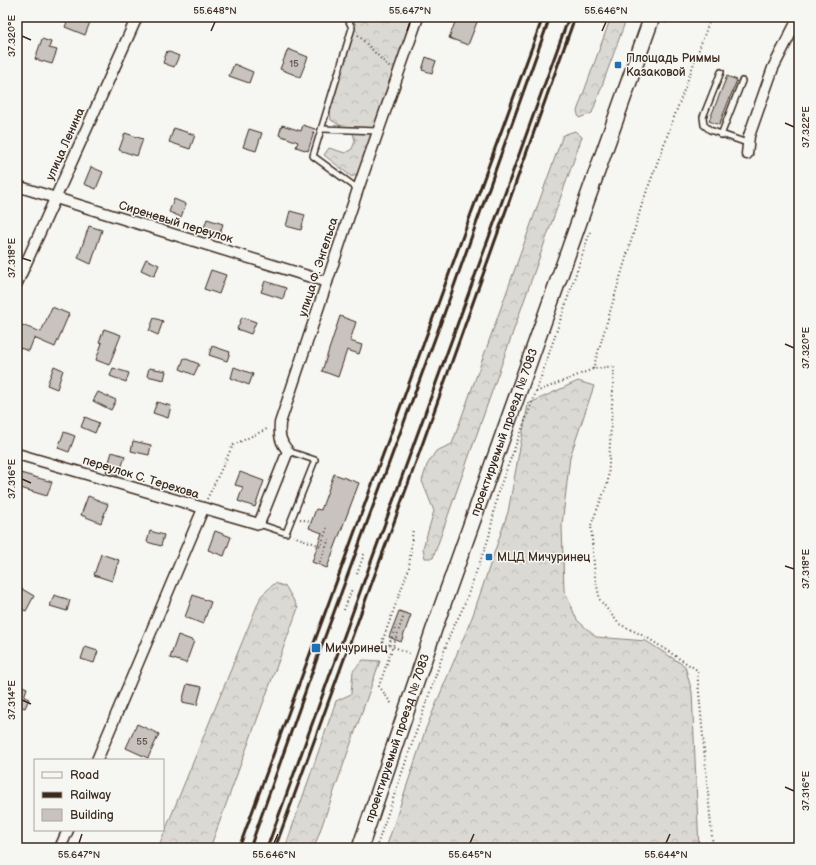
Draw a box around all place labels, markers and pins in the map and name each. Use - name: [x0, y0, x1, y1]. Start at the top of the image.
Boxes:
- place label: Площадь Риммы Казаковой: [626, 51, 720, 80]
- marker: Площадь Риммы Казаковой: [613, 60, 623, 70]
- place label: МЦД Мичуринец: [497, 550, 590, 565]
- marker: МЦД Мичуринец: [484, 552, 494, 562]
- place label: Мичуринец: [325, 641, 387, 656]
- marker: Мичуринец: [310, 642, 322, 654]

